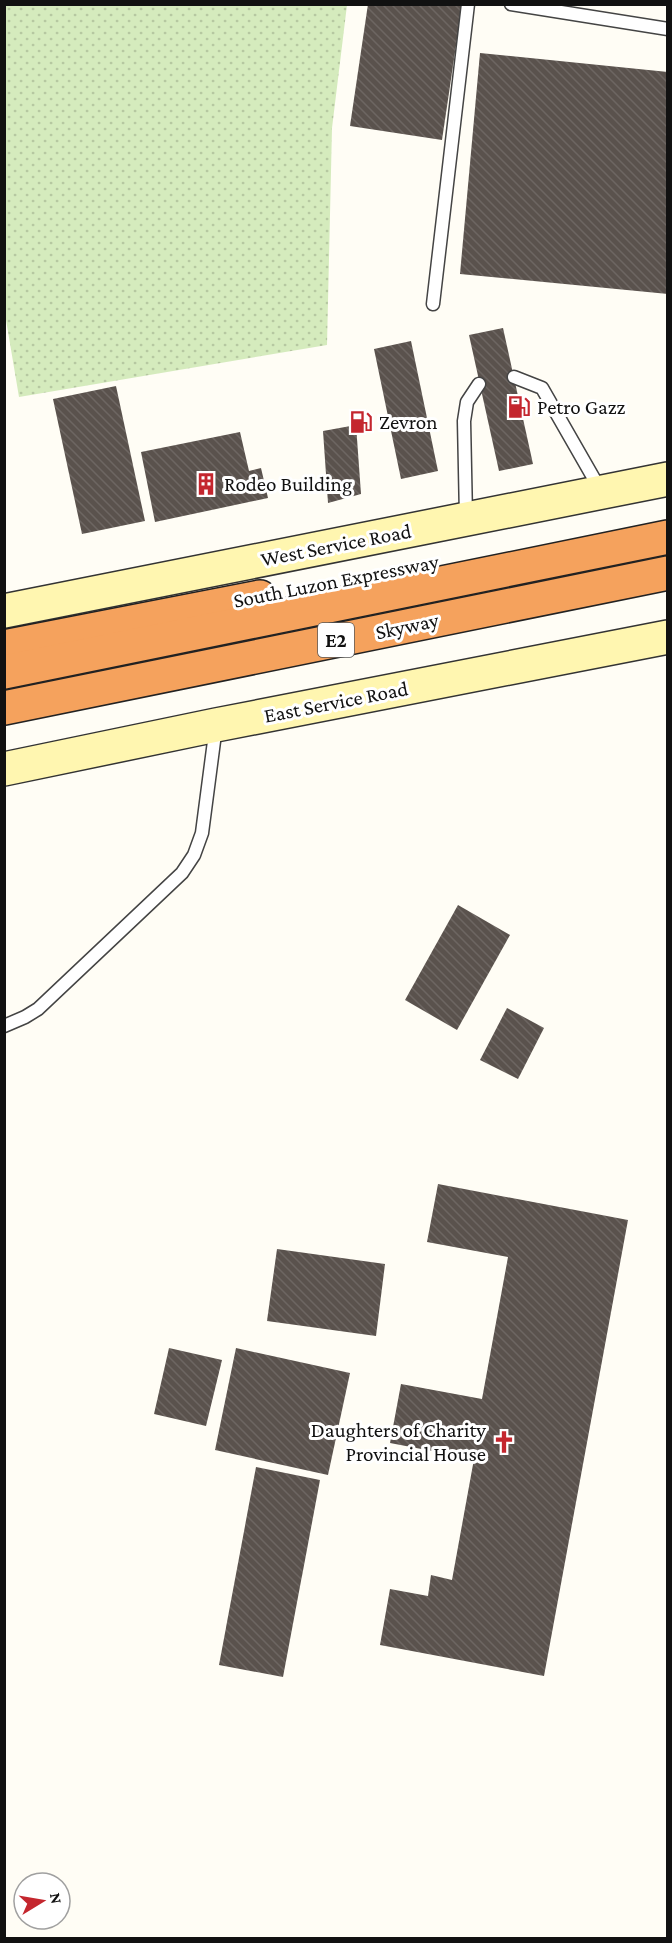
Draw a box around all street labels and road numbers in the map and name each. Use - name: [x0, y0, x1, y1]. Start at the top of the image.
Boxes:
- street label: West Service Road: [259, 519, 413, 571]
- street label: South Luzon Expressway: [231, 549, 441, 613]
- street label: Skyway: [373, 608, 441, 644]
- road number: E2: [318, 623, 354, 657]
- street label: East Service Road: [262, 676, 410, 728]

